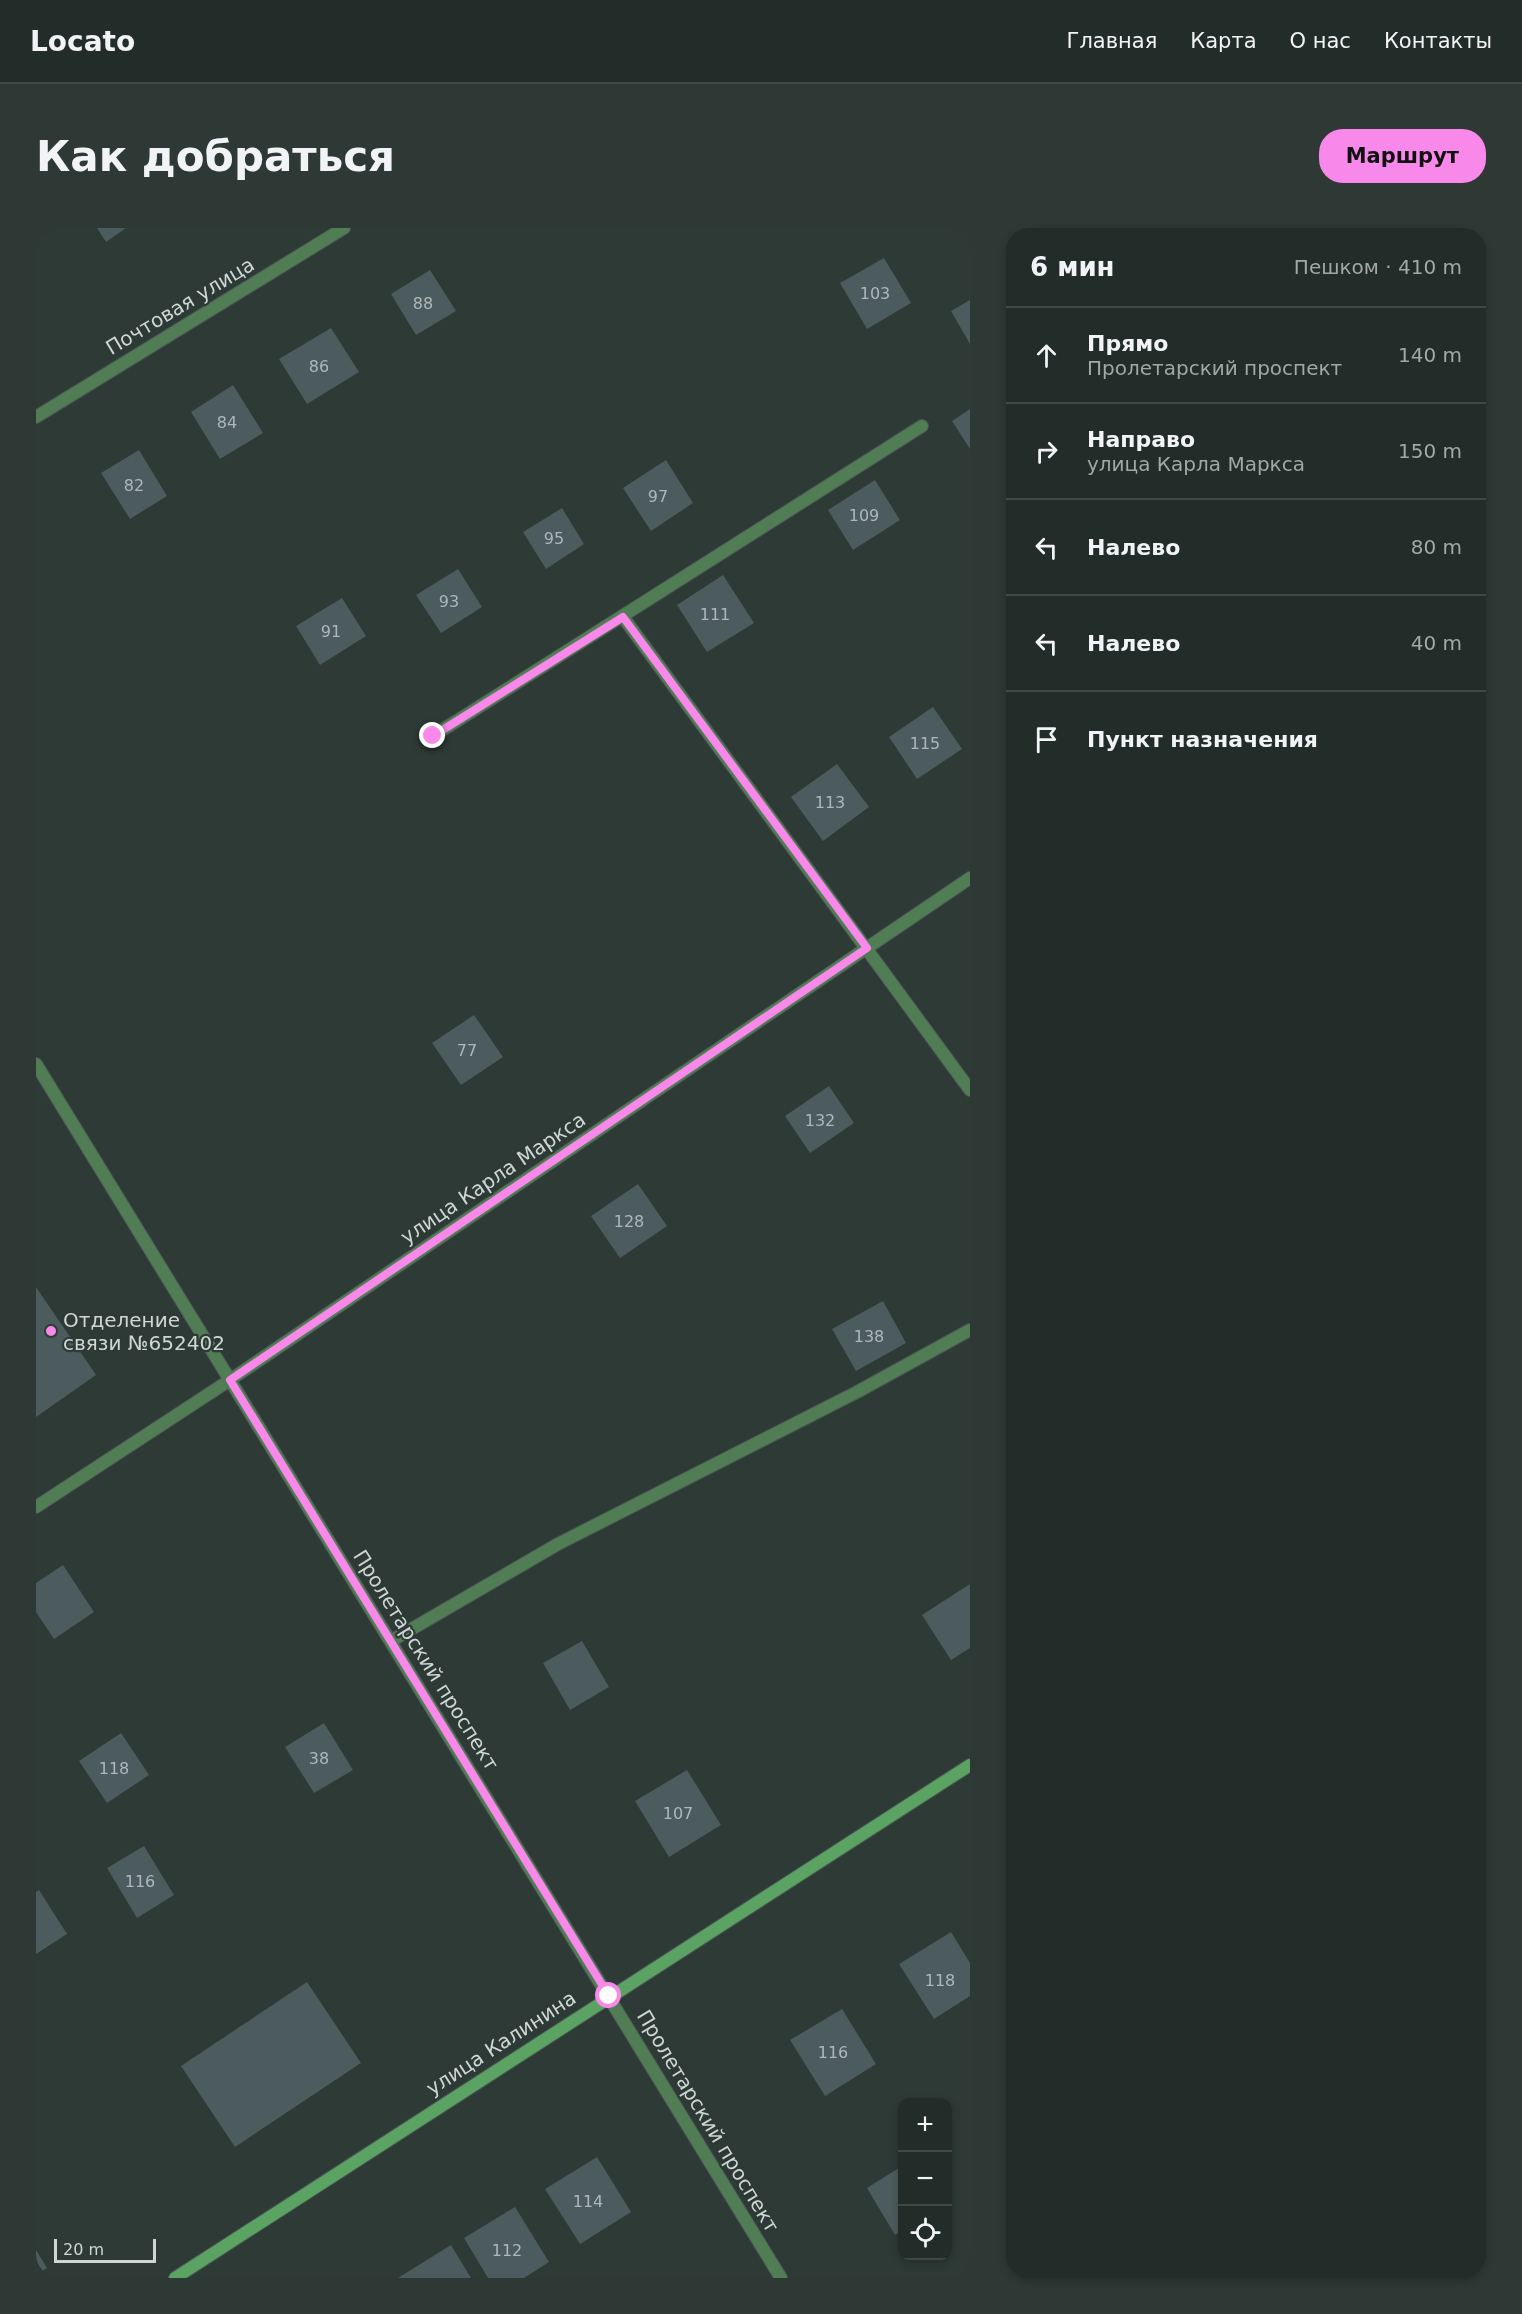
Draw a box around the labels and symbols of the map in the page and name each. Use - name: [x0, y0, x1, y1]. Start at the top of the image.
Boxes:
- street label: Почтовая улица: [101, 252, 259, 360]
- house number: 103: [860, 284, 890, 303]
- house number: 88: [413, 294, 433, 313]
- house number: 86: [309, 357, 329, 376]
- house number: 84: [217, 413, 237, 432]
- house number: 82: [124, 476, 144, 495]
- house number: 97: [648, 487, 668, 506]
- house number: 109: [849, 506, 879, 525]
- house number: 95: [544, 529, 564, 548]
- house number: 93: [439, 592, 459, 611]
- house number: 111: [700, 605, 730, 624]
- house number: 91: [321, 622, 341, 641]
- route end: [419, 722, 445, 748]
- house number: 115: [910, 734, 940, 753]
- house number: 113: [815, 793, 845, 812]
- house number: 77: [457, 1041, 477, 1060]
- street label: улица Карла Маркса: [396, 1107, 590, 1249]
- house number: 132: [805, 1111, 835, 1130]
- house number: 128: [614, 1212, 644, 1231]
- place label: Отделение связи №652402: [63, 1308, 225, 1355]
- marker: Отделение связи №652402: [44, 1324, 58, 1338]
- house number: 138: [854, 1327, 884, 1346]
- street label: Пролетарский проспект: [348, 1545, 504, 1775]
- house number: 38: [309, 1749, 329, 1768]
- house number: 118: [99, 1759, 129, 1778]
- house number: 107: [663, 1804, 693, 1823]
- house number: 116: [125, 1872, 155, 1891]
- house number: 118: [925, 1971, 955, 1990]
- route start: [595, 1982, 621, 2008]
- street label: улица Калинина: [422, 1986, 580, 2100]
- street label: Пролетарский проспект: [632, 2005, 784, 2237]
- house number: 116: [818, 2043, 848, 2062]
- house number: 114: [573, 2192, 603, 2211]
- scale bar: [54, 2236, 156, 2264]
- house number: 112: [492, 2241, 522, 2260]

